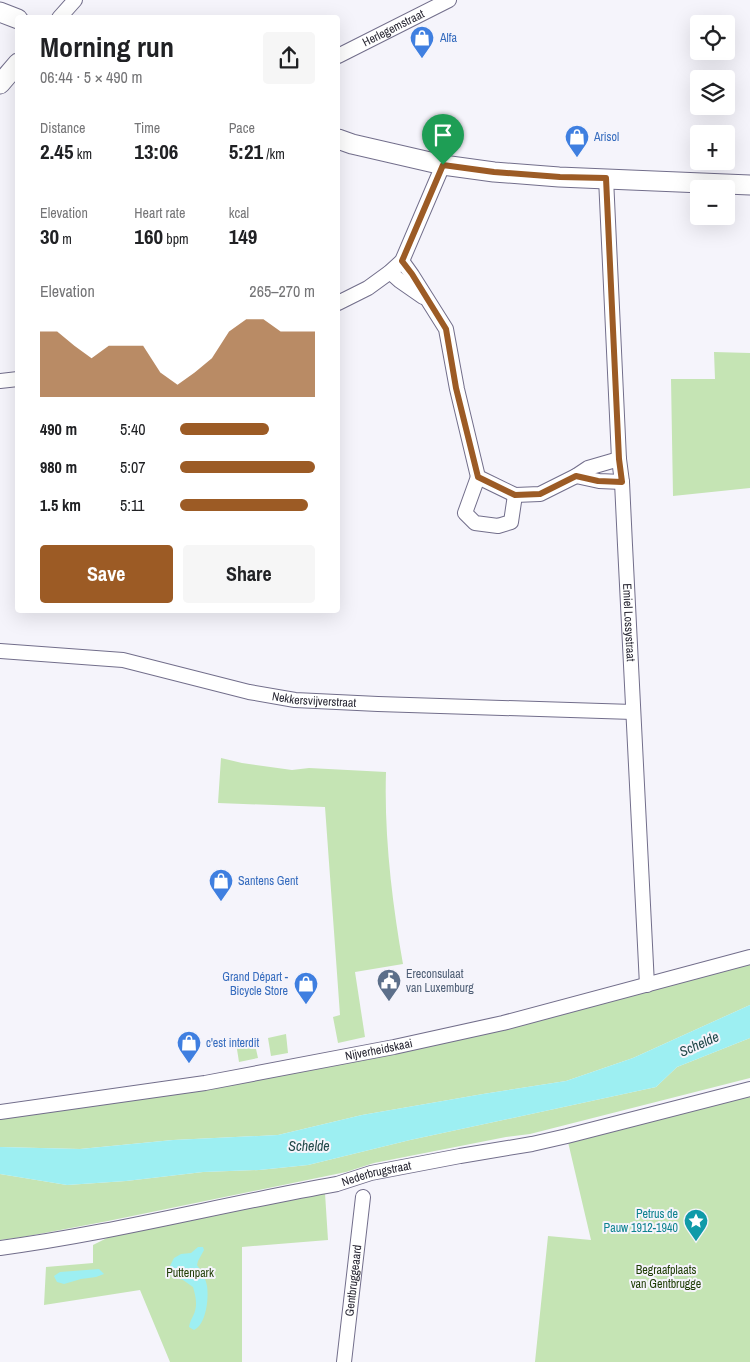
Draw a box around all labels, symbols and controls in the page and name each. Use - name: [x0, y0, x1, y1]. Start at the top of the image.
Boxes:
- street label: Herlegemstraat: [360, 6, 427, 50]
- map controls: [690, 15, 735, 225]
- button: locate: [690, 15, 735, 60]
- shop icon: Alfa: [409, 25, 435, 59]
- text: Morning run: [40, 28, 174, 66]
- place label: Alfa: [439, 30, 457, 46]
- button: share: [263, 32, 315, 84]
- text: 06:44 · 5 × 490 m: [40, 66, 143, 88]
- button: layers: [690, 70, 735, 115]
- pin: [422, 114, 464, 165]
- text: Distance: [40, 119, 85, 137]
- text: Time: [134, 119, 160, 137]
- text: Pace: [229, 119, 255, 137]
- icon: arrive: [429, 121, 457, 149]
- shop icon: Arisol: [564, 124, 590, 158]
- button: +: [690, 125, 735, 170]
- place label: Arisol: [593, 129, 619, 145]
- text: 2.45: [40, 137, 74, 166]
- text: 13:06: [134, 137, 178, 166]
- text: 5:21: [229, 137, 263, 166]
- text: km: [74, 145, 92, 163]
- text: /km: [263, 145, 285, 163]
- button: −: [690, 180, 735, 225]
- text: Elevation: [40, 204, 88, 222]
- text: Heart rate: [134, 204, 185, 222]
- text: kcal: [229, 204, 249, 222]
- text: 30: [40, 222, 59, 251]
- text: 160: [134, 222, 163, 251]
- text: 149: [229, 222, 257, 251]
- text: m: [59, 230, 72, 248]
- text: bpm: [163, 230, 189, 248]
- text: Elevation: [40, 280, 95, 302]
- text: 265–270 m: [249, 280, 315, 302]
- text: 490 m: [40, 418, 77, 440]
- text: 5:40: [120, 418, 146, 440]
- text: 980 m: [40, 456, 77, 478]
- text: 5:07: [120, 456, 146, 478]
- text: 1.5 km: [40, 494, 81, 516]
- text: 5:11: [120, 494, 145, 516]
- button: Save: [40, 545, 173, 603]
- button: Share: [183, 545, 315, 603]
- street label: Emiel Lossystraat: [619, 583, 639, 662]
- street label: Nekkersvijverstraat: [271, 688, 357, 711]
- shop icon: Santens Gent: [208, 868, 234, 902]
- place label: Santens Gent: [238, 873, 298, 889]
- place label: Ereconsulaat van Luxemburg: [406, 966, 474, 996]
- public building icon: Ereconsulaat van Luxemburg: [376, 968, 402, 1002]
- place label: Grand Départ - Bicycle Store: [222, 969, 289, 999]
- shop icon: Grand Départ - Bicycle Store: [293, 971, 319, 1005]
- water label: Schelde: [676, 1027, 722, 1061]
- shop icon: c'est interdit: [176, 1030, 202, 1064]
- place label: c'est interdit: [206, 1035, 260, 1051]
- street label: Nijverheidskaai: [344, 1035, 414, 1064]
- water label: Schelde: [288, 1137, 330, 1155]
- street label: Nederbrugstraat: [340, 1157, 413, 1190]
- place label: Petrus de Pauw 1912-1940: [604, 1206, 678, 1236]
- place icon: Petrus de Pauw 1912-1940: [683, 1208, 709, 1242]
- street label: Gentbruggeaard: [341, 1244, 365, 1317]
- park label: Begraafplaats van Gentbrugge: [631, 1262, 701, 1292]
- park label: Puttenpark: [166, 1265, 214, 1281]

